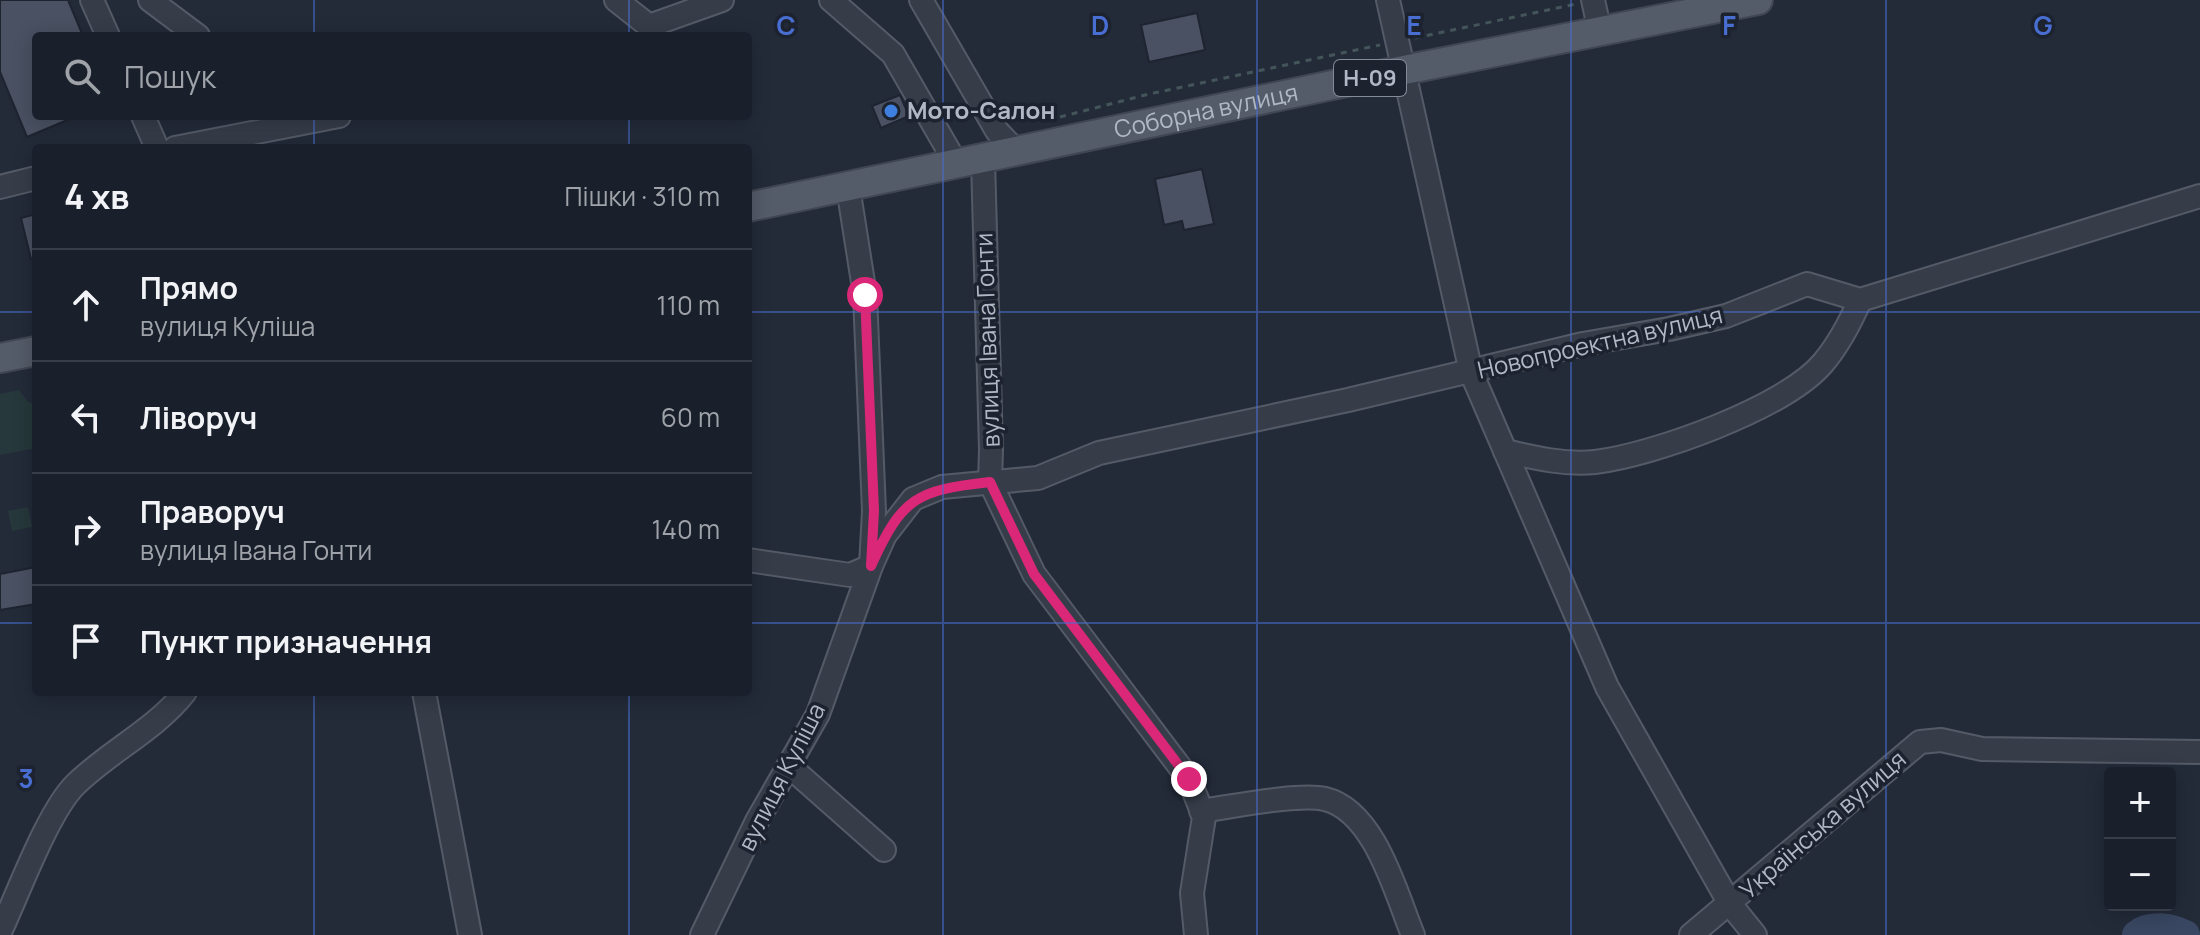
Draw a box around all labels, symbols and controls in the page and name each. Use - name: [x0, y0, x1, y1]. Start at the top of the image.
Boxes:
- text: C: [776, 7, 796, 43]
- text: D: [1091, 7, 1109, 43]
- text: E: [1406, 7, 1422, 43]
- text: F: [1722, 7, 1736, 43]
- text: G: [2033, 7, 2053, 43]
- search box: [32, 32, 752, 120]
- icon: search: [60, 54, 104, 98]
- text: Пошук: [124, 56, 216, 97]
- road number: Н-09: [1334, 60, 1406, 96]
- street label: Соборна вулиця: [1111, 75, 1301, 145]
- place label: Мото-Салон: [907, 93, 1055, 126]
- marker: Мото-Салон: [882, 102, 900, 120]
- text: 4 хв: [64, 173, 129, 219]
- text: Пішки · 310 m: [565, 178, 720, 214]
- street label: вулиця Івана Гонти: [966, 232, 1007, 448]
- text: Прямо: [140, 267, 238, 308]
- route start: [847, 277, 883, 313]
- icon: ahead: [64, 283, 108, 327]
- text: 110 m: [657, 287, 720, 323]
- street label: Новопроектна вулиця: [1474, 297, 1726, 386]
- text: вулиця Куліша: [140, 308, 315, 344]
- icon: left: [64, 395, 108, 439]
- text: Ліворуч: [140, 397, 257, 438]
- text: 60 m: [661, 399, 720, 435]
- text: Праворуч: [140, 491, 285, 532]
- icon: right: [64, 507, 108, 551]
- text: 140 m: [651, 511, 720, 547]
- text: вулиця Івана Гонти: [140, 532, 372, 568]
- icon: arrive: [64, 619, 108, 663]
- text: Пункт призначення: [140, 621, 432, 662]
- street label: вулиця Куліша: [729, 697, 832, 856]
- street label: Українська вулиця: [1732, 742, 1912, 906]
- text: 3: [18, 760, 34, 796]
- route end: [1171, 761, 1207, 797]
- map controls: [2104, 767, 2176, 911]
- button: +: [2104, 767, 2176, 839]
- button: −: [2104, 839, 2176, 911]

